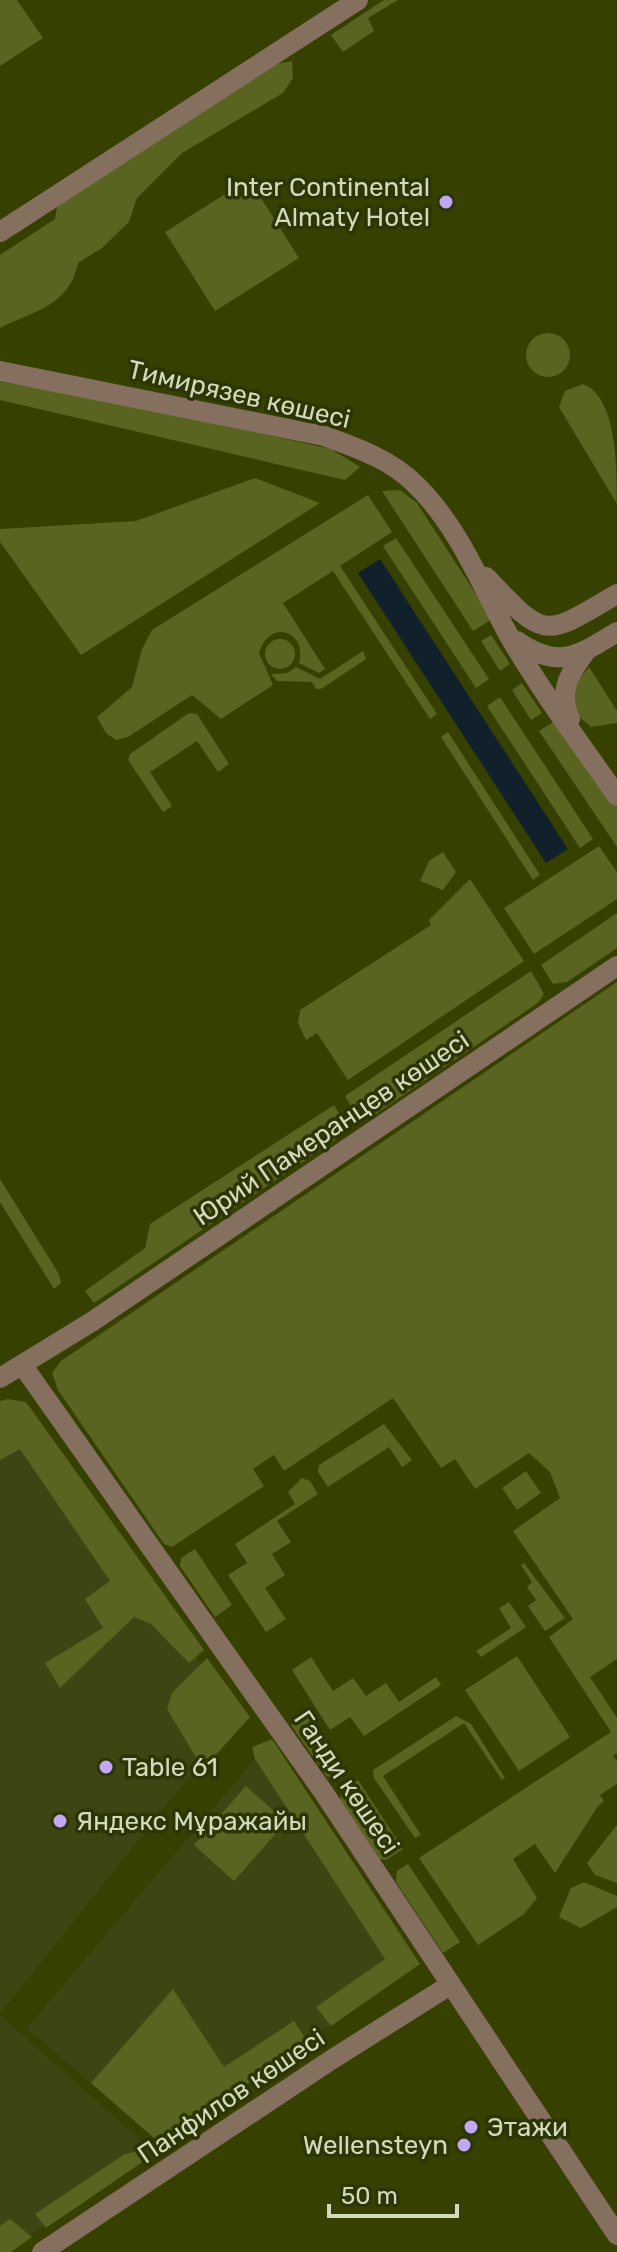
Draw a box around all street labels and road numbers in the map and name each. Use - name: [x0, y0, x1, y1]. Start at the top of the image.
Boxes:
- street label: Тимирязев көшесі: [125, 354, 353, 435]
- street label: Юрий Памеранцев көшесі: [188, 1025, 475, 1232]
- street label: Ганди көшесі: [287, 1705, 406, 1860]
- street label: Панфилов көшесі: [132, 2022, 331, 2170]

